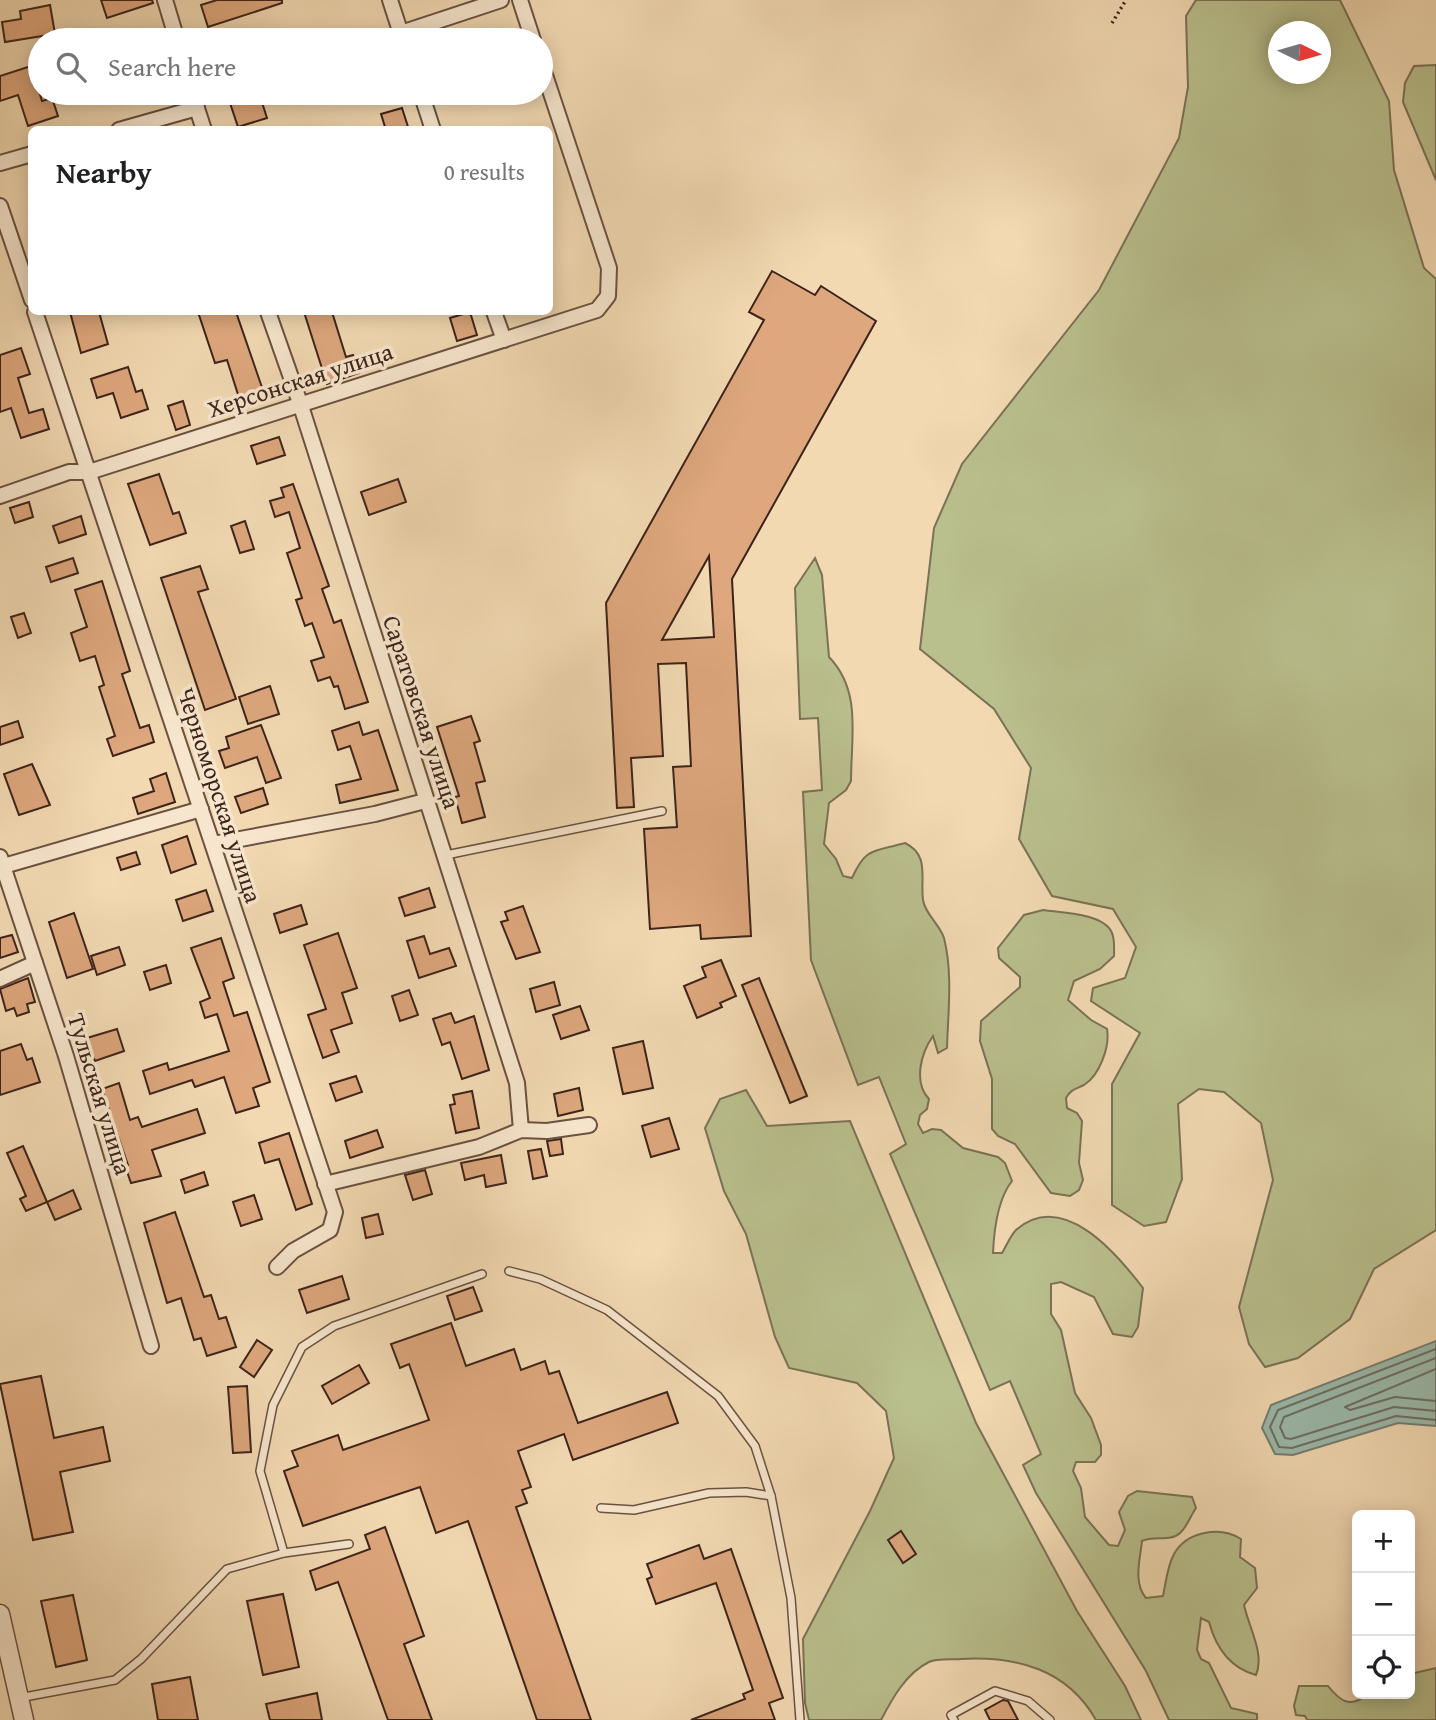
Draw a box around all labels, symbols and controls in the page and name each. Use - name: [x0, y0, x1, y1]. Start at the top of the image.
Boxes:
- north arrow: [1268, 21, 1331, 84]
- search box: [28, 28, 553, 105]
- text: Search here: [108, 47, 236, 86]
- icon: search: [52, 48, 90, 86]
- text: Nearby: [56, 150, 152, 194]
- text: 0 results: [444, 155, 525, 188]
- street label: Херсонская улица: [203, 333, 398, 426]
- street label: Саратовская улица: [374, 611, 470, 814]
- street label: Черноморская улица: [169, 683, 271, 908]
- street label: Тульская улица: [59, 1009, 141, 1180]
- map controls: [1352, 1510, 1415, 1699]
- button: +: [1352, 1510, 1415, 1573]
- button: −: [1352, 1573, 1415, 1636]
- button: locate: [1352, 1636, 1415, 1699]

